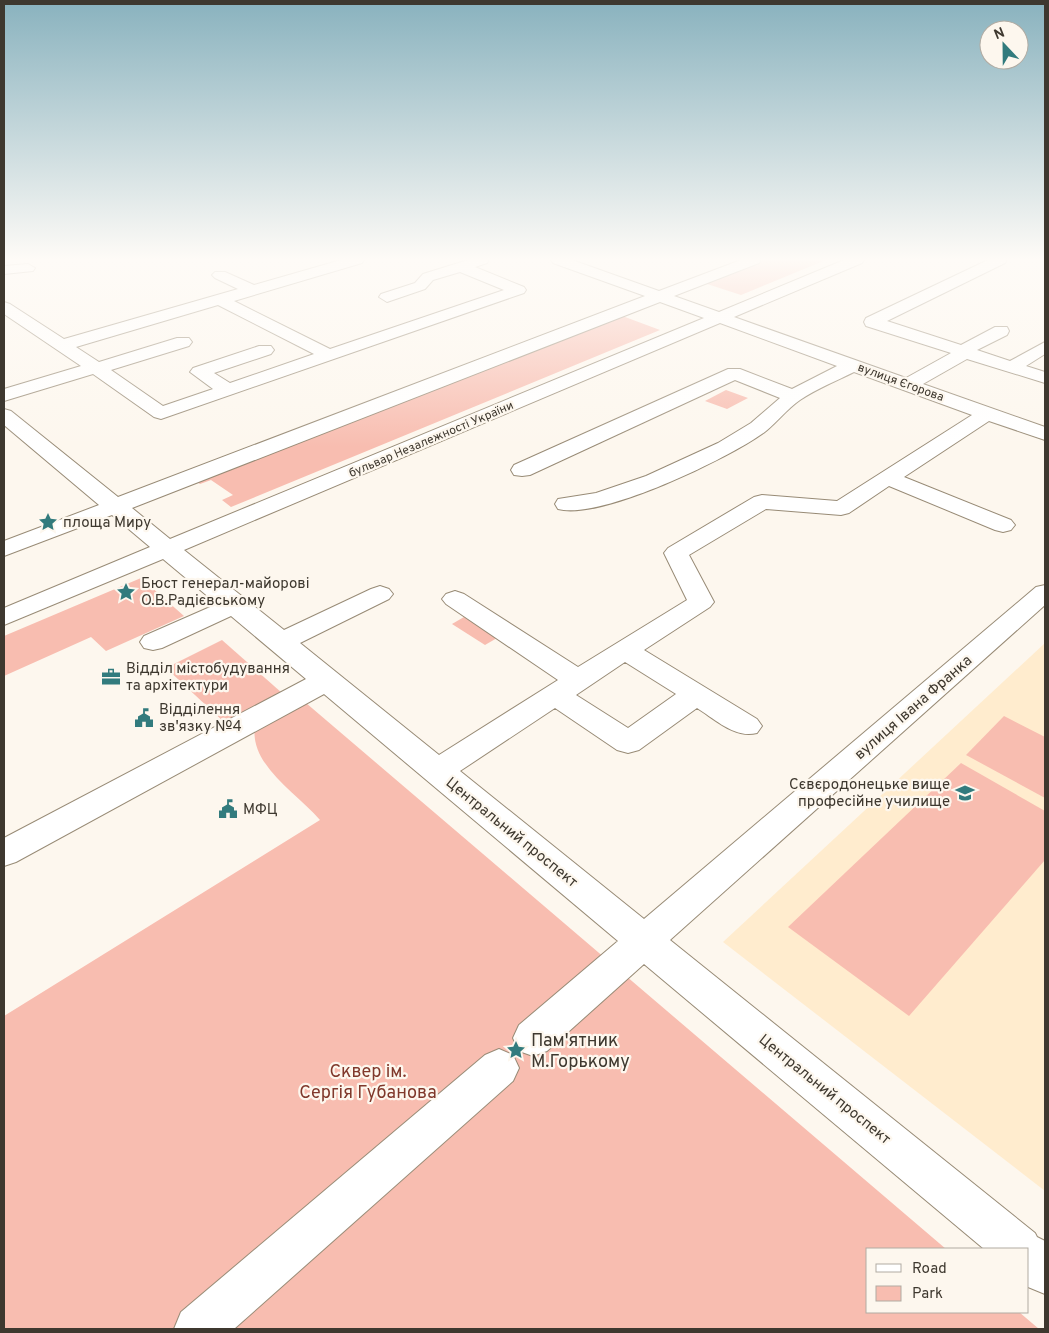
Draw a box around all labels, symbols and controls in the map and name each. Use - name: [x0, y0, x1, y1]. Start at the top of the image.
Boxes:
- north arrow: [979, 20, 1029, 70]
- text: N: [992, 25, 1008, 44]
- street label: вулиця Єгорова: [855, 360, 946, 406]
- street label: бульвар Незалежності України: [347, 398, 516, 482]
- place icon: площа Миру: [37, 511, 59, 533]
- place label: площа Миру: [63, 514, 151, 533]
- place label: Бюст генерал-майорові О.В.Радієвському: [141, 575, 310, 611]
- place icon: Бюст генерал-майорові О.В.Радієвському: [115, 581, 137, 603]
- street label: вулиця Івана Франка: [851, 652, 977, 764]
- place label: Відділ містобудування та архітектури: [126, 660, 290, 696]
- office icon: Відділ містобудування та архітектури: [100, 666, 122, 688]
- place label: Відділення зв'язку №4: [159, 701, 242, 737]
- public building icon: Відділення зв'язку №4: [133, 707, 155, 729]
- street label: Центральний проспект: [441, 774, 581, 892]
- place label: Сєвєродонецьке вище професійне училище: [789, 776, 950, 812]
- school or university icon: Сєвєродонецьке вище професійне училище: [954, 782, 976, 804]
- public building icon: МФЦ: [217, 798, 239, 820]
- place label: МФЦ: [243, 801, 278, 820]
- place label: Пам'ятник М.Горькому: [531, 1030, 630, 1074]
- street label: Центральний проспект: [754, 1031, 894, 1149]
- place icon: Пам'ятник М.Горькому: [505, 1039, 527, 1061]
- park label: Сквер ім. Сергія Губанова: [299, 1061, 437, 1105]
- legend: [866, 1248, 1029, 1313]
- text: Road: [912, 1260, 947, 1279]
- text: Park: [912, 1285, 943, 1304]

